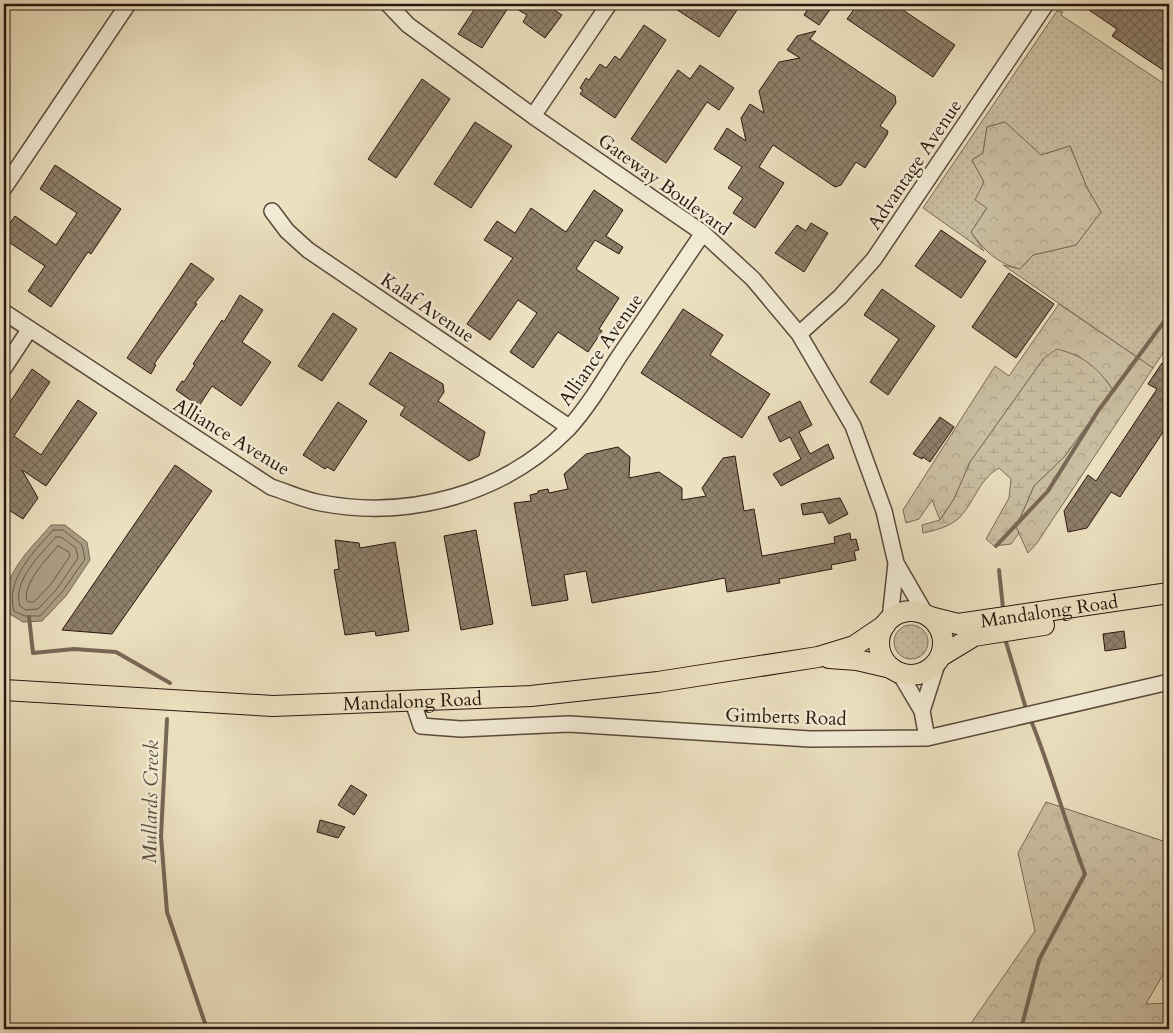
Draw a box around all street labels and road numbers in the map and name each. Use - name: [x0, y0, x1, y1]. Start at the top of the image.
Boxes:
- street label: Advantage Avenue: [861, 94, 968, 235]
- street label: Gateway Boulevard: [593, 128, 736, 242]
- street label: Kalaf Avenue: [375, 267, 479, 349]
- street label: Alliance Avenue: [552, 288, 649, 411]
- street label: Alliance Avenue: [168, 392, 295, 482]
- street label: Mandalong Road: [979, 589, 1120, 635]
- street label: Mandalong Road: [343, 686, 482, 717]
- street label: Gimberts Road: [725, 702, 847, 732]

